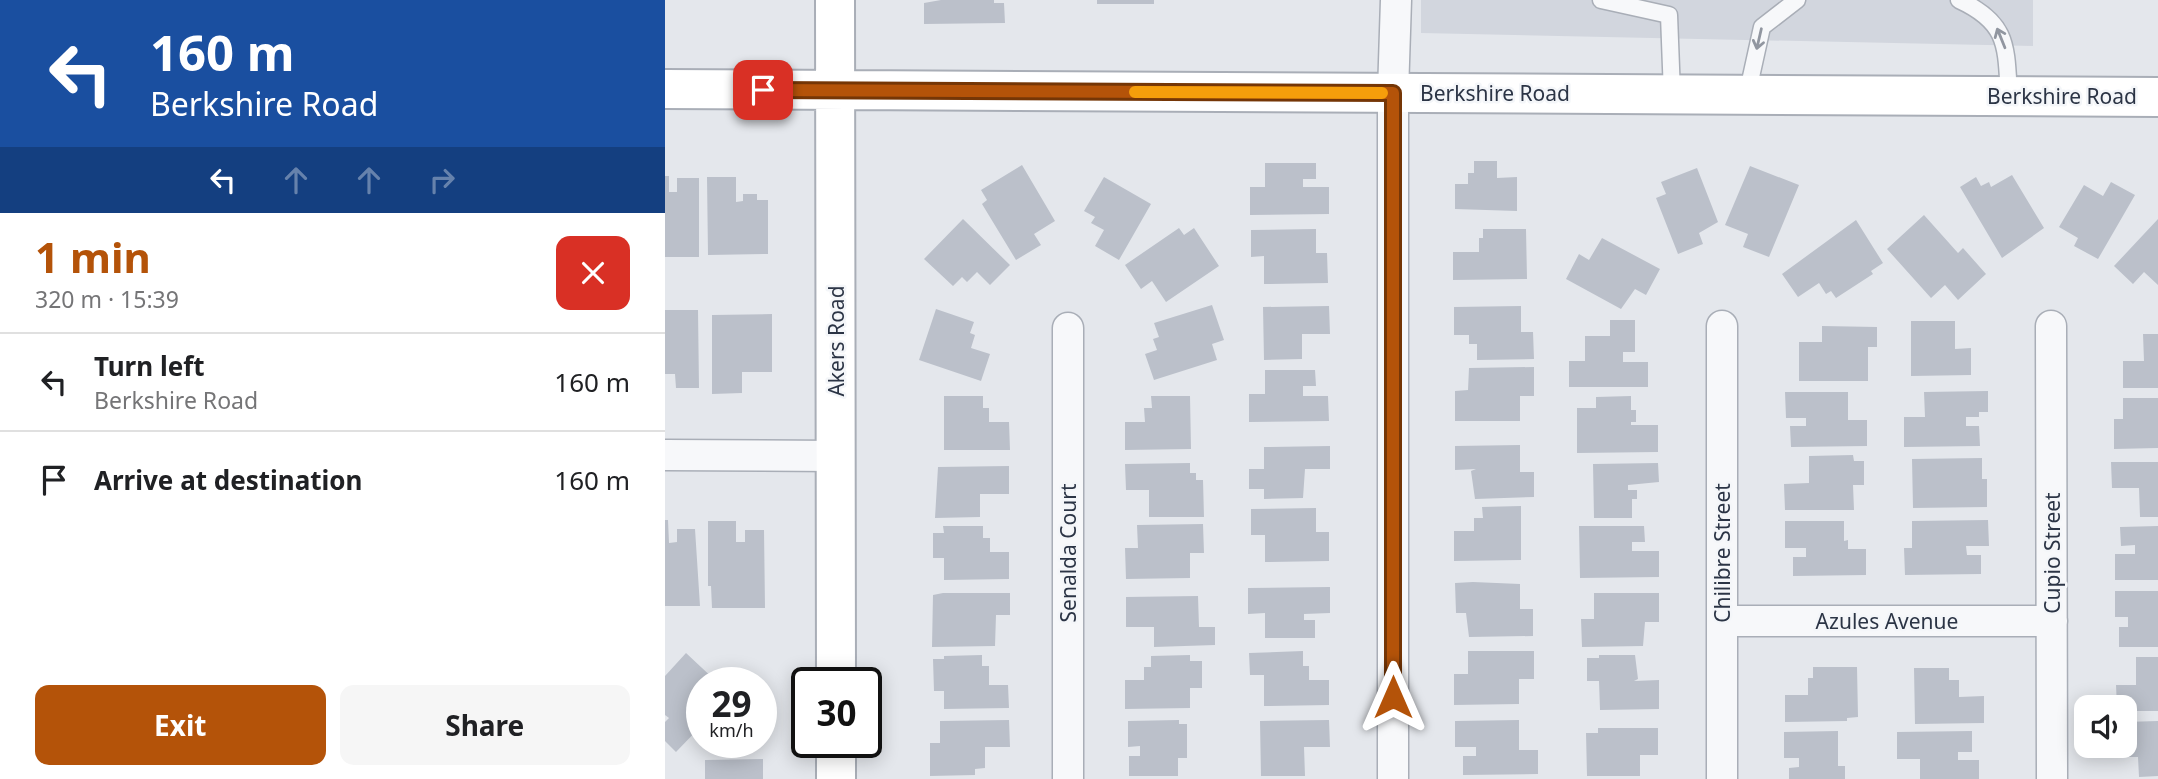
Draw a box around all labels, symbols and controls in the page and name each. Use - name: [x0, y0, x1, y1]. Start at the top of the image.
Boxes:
- text: 160 m: [150, 19, 295, 85]
- one-way arrow: [1752, 27, 1765, 50]
- icon: left: [35, 28, 126, 119]
- one-way arrow: [1994, 28, 2007, 49]
- pin: [733, 60, 793, 120]
- icon: arrive: [744, 71, 782, 109]
- street label: Berkshire Road: [1420, 79, 1570, 107]
- text: Berkshire Road: [150, 82, 378, 125]
- street label: Berkshire Road: [1987, 82, 2137, 110]
- icon: left: [204, 161, 242, 199]
- icon: ahead: [277, 161, 315, 199]
- icon: ahead: [350, 161, 388, 199]
- icon: right: [423, 161, 461, 199]
- text: 1 min: [35, 228, 151, 285]
- button: close: [556, 236, 630, 310]
- text: 320 m · 15:39: [35, 283, 179, 315]
- street label: Akers Road: [822, 285, 850, 397]
- text: Turn left: [94, 348, 205, 384]
- icon: left: [35, 363, 73, 401]
- text: 160 m: [554, 364, 630, 400]
- text: Berkshire Road: [94, 384, 258, 416]
- icon: arrive: [35, 461, 73, 499]
- text: Arrive at destination: [94, 462, 363, 498]
- text: 160 m: [554, 462, 630, 498]
- street label: Senalda Court: [1054, 483, 1082, 622]
- street label: Chilibre Street: [1708, 483, 1736, 623]
- street label: Cupio Street: [2038, 492, 2066, 614]
- street label: Azules Avenue: [1816, 607, 1958, 635]
- position arrow: [1356, 660, 1430, 734]
- speed limit sign: 30: [791, 667, 882, 758]
- text: 29: [711, 680, 752, 727]
- button: Exit: [35, 685, 326, 765]
- button: Share: [340, 685, 630, 765]
- map controls: [2074, 695, 2137, 758]
- button: sound: [2074, 695, 2137, 758]
- text: km/h: [709, 718, 754, 742]

